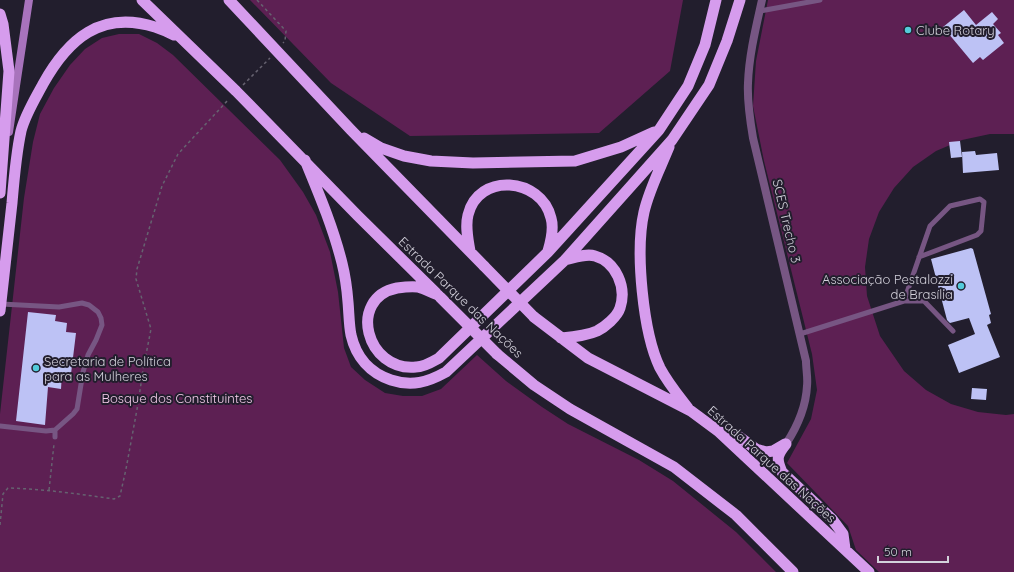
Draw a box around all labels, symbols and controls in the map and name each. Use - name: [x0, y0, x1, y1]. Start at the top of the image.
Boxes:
- place label: Clube Rotary: [916, 22, 995, 38]
- marker: Clube Rotary: [903, 25, 913, 35]
- street label: SCES Trecho 3: [770, 178, 804, 265]
- street label: Estrada Parque das Nações: [395, 233, 527, 361]
- place label: Associação Pestalozzi de Brasília: [822, 271, 953, 302]
- marker: Associação Pestalozzi de Brasília: [956, 281, 966, 291]
- place label: Secretaria de Política para as Mulheres: [44, 353, 171, 384]
- marker: Secretaria de Política para as Mulheres: [31, 363, 41, 373]
- park label: Bosque dos Constituintes: [102, 390, 252, 406]
- street label: Estrada Parque das Nações: [705, 402, 839, 526]
- scale bar: [878, 538, 948, 564]
- text: 50 m: [884, 544, 912, 559]

